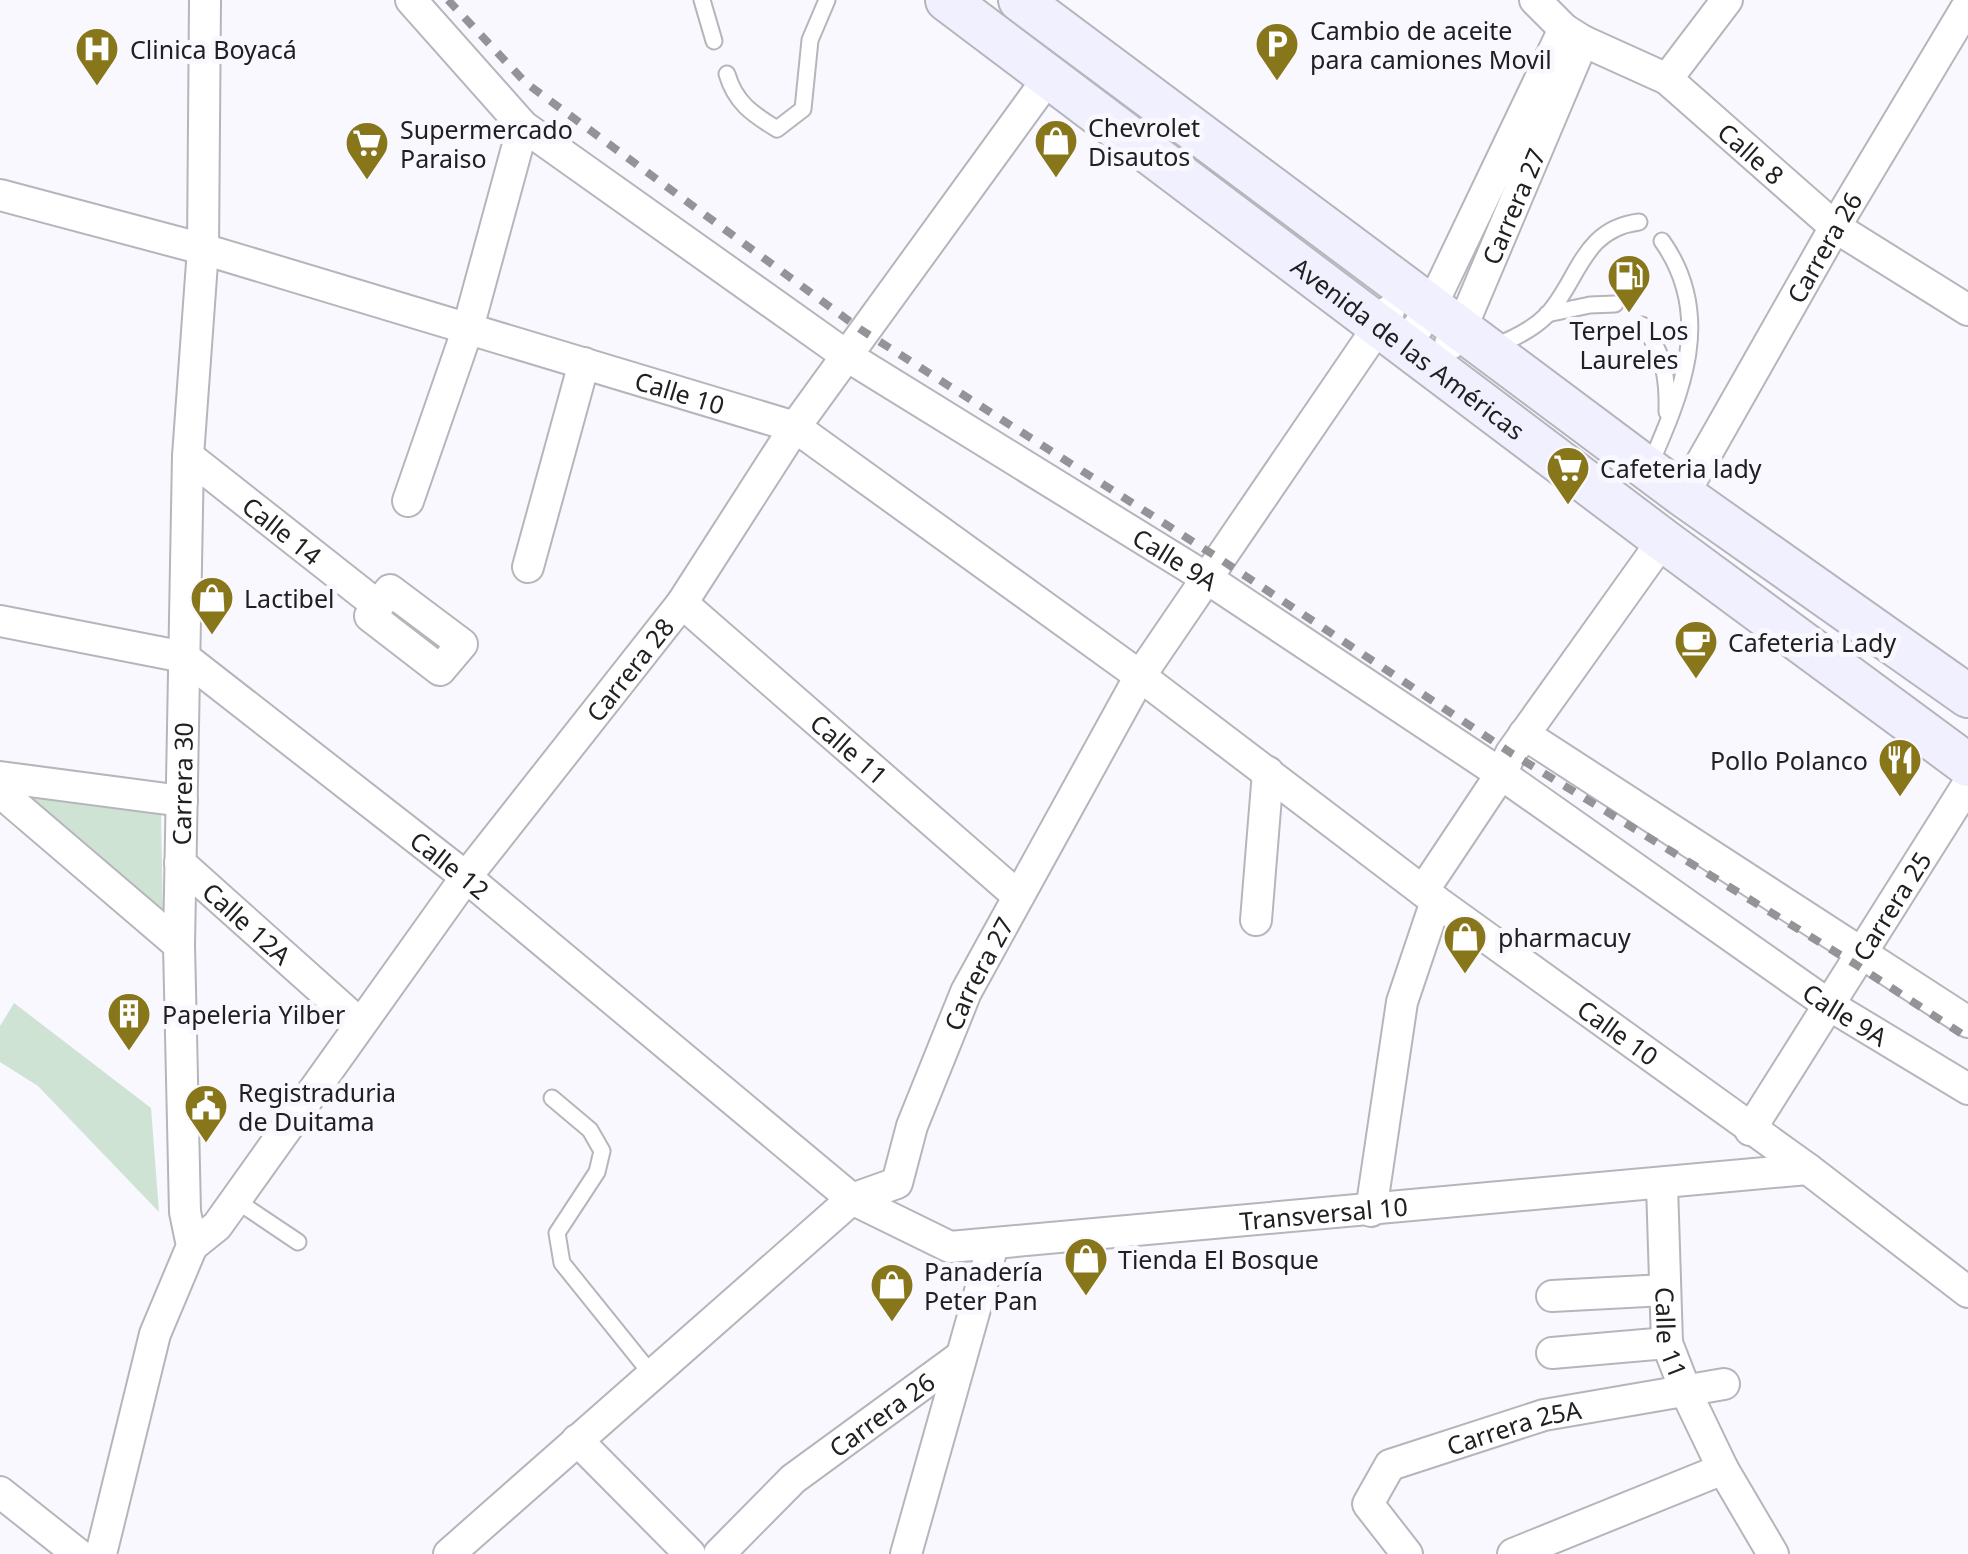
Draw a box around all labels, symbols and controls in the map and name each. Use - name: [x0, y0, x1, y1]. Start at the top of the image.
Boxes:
- place label: Cambio de aceite para camiones Movil: [1310, 13, 1552, 76]
- parking icon: Cambio de aceite para camiones Movil: [1254, 21, 1300, 82]
- hospital icon: Clinica Boyacá: [74, 26, 120, 87]
- place label: Clinica Boyacá: [130, 32, 297, 66]
- place label: Chevrolet Disautos: [1088, 110, 1200, 173]
- place label: Supermercado Paraiso: [400, 112, 573, 175]
- street label: Calle 8: [1711, 115, 1792, 192]
- shop icon: Chevrolet Disautos: [1033, 118, 1079, 179]
- supermarket icon: Supermercado Paraiso: [344, 120, 390, 181]
- street label: Carrera 27: [1473, 143, 1553, 269]
- street label: Carrera 26: [1778, 185, 1869, 309]
- street label: Avenida de las Américas: [1285, 249, 1532, 447]
- fuel station icon: Terpel Los Laureles: [1606, 253, 1652, 314]
- place label: Terpel Los Laureles: [1569, 313, 1689, 376]
- street label: Calle 10: [631, 363, 729, 422]
- supermarket icon: Cafeteria lady: [1545, 445, 1591, 506]
- place label: Cafeteria lady: [1600, 451, 1762, 485]
- street label: Calle 14: [236, 488, 329, 572]
- street label: Calle 9A: [1127, 520, 1225, 598]
- shop icon: Lactibel: [189, 575, 235, 636]
- place label: Lactibel: [244, 581, 335, 615]
- street label: Carrera 28: [578, 611, 681, 728]
- cafe icon: Cafeteria Lady: [1673, 619, 1719, 680]
- place label: Cafeteria Lady: [1728, 625, 1896, 659]
- street label: Calle 11: [803, 706, 895, 792]
- street label: Carrera 30: [164, 722, 200, 846]
- restaurant icon: Pollo Polanco: [1877, 737, 1923, 798]
- place label: Pollo Polanco: [1710, 743, 1868, 777]
- street label: Calle 12: [403, 823, 497, 907]
- street label: Carrera 25: [1844, 845, 1938, 967]
- street label: Calle 12A: [196, 874, 299, 972]
- street label: Carrera 27: [935, 911, 1021, 1035]
- shop icon: pharmacuy: [1442, 914, 1488, 975]
- place label: pharmacuy: [1498, 920, 1631, 954]
- street label: Calle 9A: [1796, 975, 1894, 1053]
- building icon: Papeleria Yilber: [106, 991, 152, 1052]
- street label: Calle 10: [1571, 992, 1665, 1073]
- place label: Papeleria Yilber: [162, 997, 345, 1031]
- place label: Registraduria de Duitama: [238, 1075, 396, 1138]
- public building icon: Registraduria de Duitama: [183, 1083, 229, 1144]
- street label: Transversal 10: [1238, 1188, 1409, 1238]
- shop icon: Tienda El Bosque: [1063, 1236, 1109, 1297]
- place label: Tienda El Bosque: [1118, 1242, 1319, 1276]
- place label: Panadería Peter Pan: [924, 1254, 1043, 1317]
- shop icon: Panadería Peter Pan: [869, 1262, 915, 1323]
- street label: Calle 11: [1648, 1286, 1696, 1383]
- street label: Carrera 26: [822, 1364, 941, 1464]
- street label: Carrera 25A: [1442, 1392, 1584, 1463]

